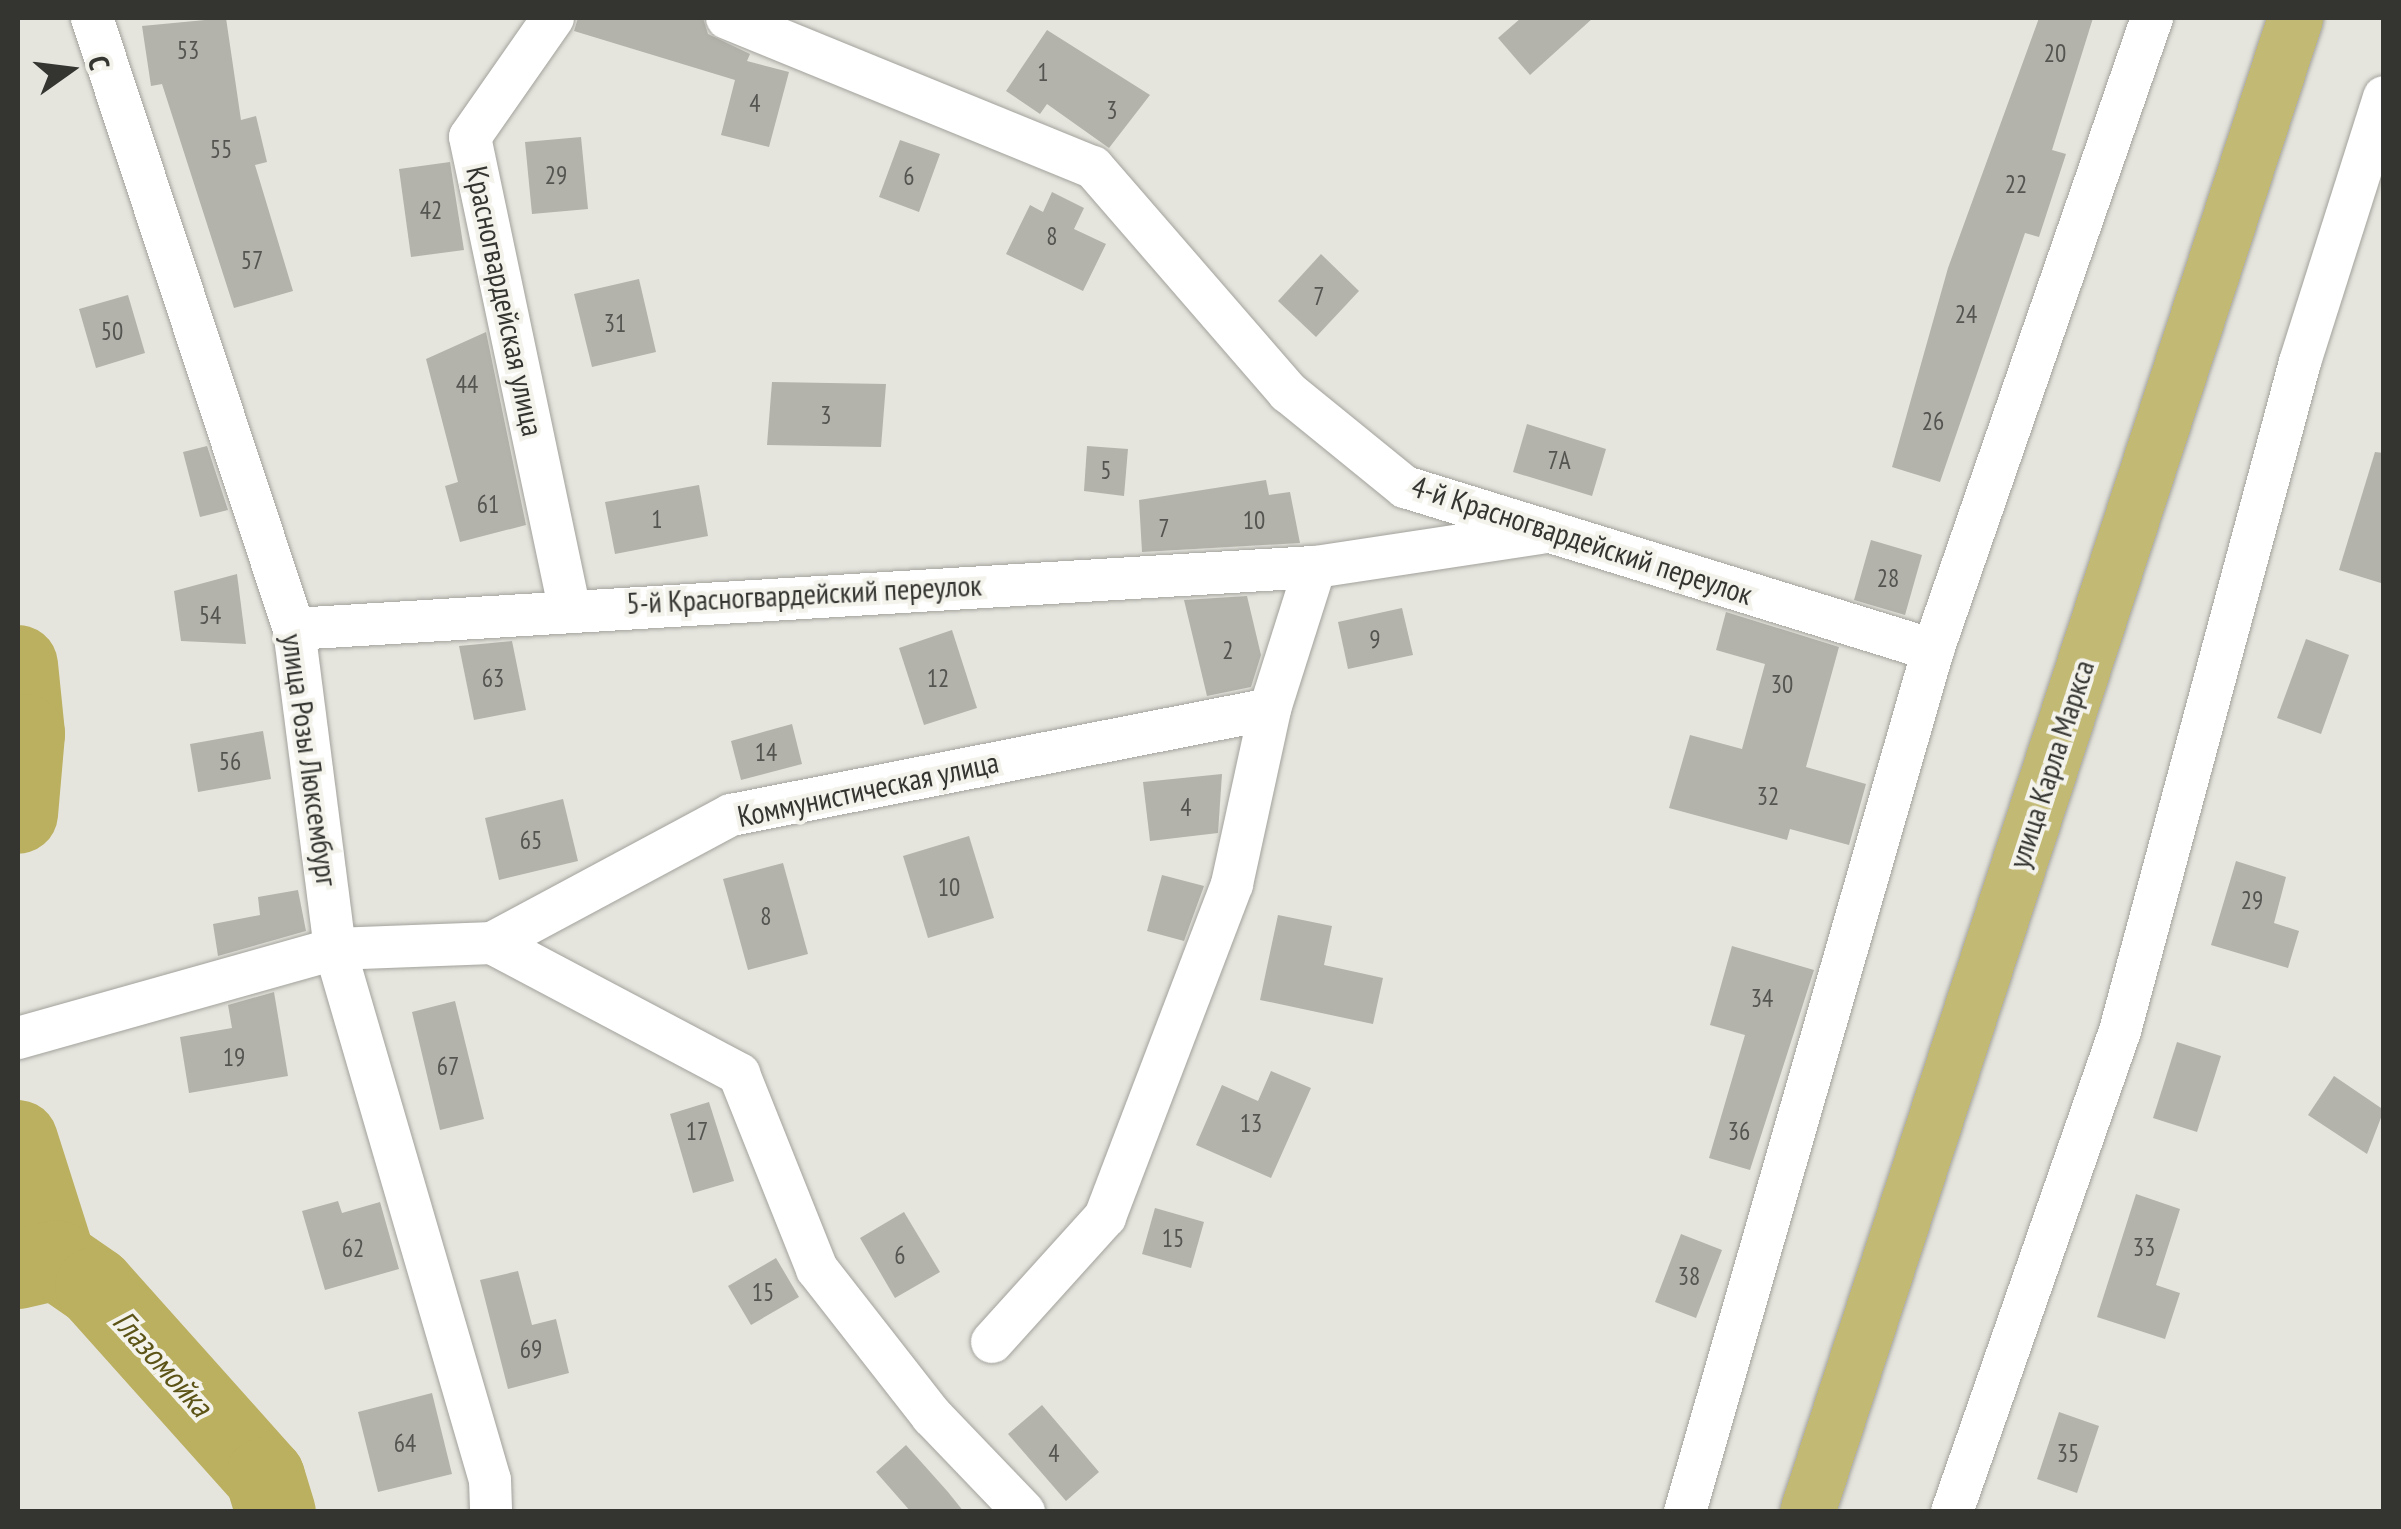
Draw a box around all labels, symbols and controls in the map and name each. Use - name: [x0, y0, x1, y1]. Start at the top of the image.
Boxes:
- north arrow: [20, 20, 120, 120]
- house number: 53: [177, 35, 199, 65]
- house number: 20: [2044, 38, 2066, 68]
- text: С: [80, 52, 119, 73]
- house number: 1: [1037, 57, 1049, 87]
- house number: 4: [749, 88, 761, 118]
- house number: 3: [1106, 95, 1118, 125]
- house number: 55: [210, 134, 232, 164]
- house number: 29: [545, 160, 567, 190]
- house number: 6: [903, 161, 915, 191]
- street label: Красногвардейская улица: [459, 163, 551, 439]
- house number: 22: [2005, 169, 2027, 199]
- house number: 42: [420, 195, 442, 225]
- house number: 8: [1046, 221, 1058, 251]
- house number: 57: [241, 245, 263, 275]
- house number: 7: [1313, 281, 1325, 311]
- house number: 24: [1955, 299, 1977, 329]
- house number: 31: [604, 308, 626, 338]
- house number: 50: [101, 316, 123, 346]
- house number: 44: [456, 369, 478, 399]
- house number: 3: [820, 400, 832, 430]
- house number: 26: [1922, 406, 1944, 436]
- house number: 7А: [1547, 445, 1571, 475]
- house number: 5: [1100, 455, 1112, 485]
- street label: 4-й Красногвардейский переулок: [1407, 468, 1757, 612]
- house number: 61: [477, 489, 499, 519]
- house number: 1: [651, 504, 663, 534]
- house number: 10: [1243, 505, 1265, 535]
- house number: 7: [1158, 513, 1170, 543]
- house number: 28: [1877, 563, 1899, 593]
- street label: 5-й Красногвардейский переулок: [625, 567, 983, 621]
- house number: 54: [199, 600, 221, 630]
- house number: 9: [1369, 624, 1381, 654]
- street label: улица Розы Люксембург: [274, 631, 346, 889]
- house number: 2: [1222, 635, 1234, 665]
- street label: улица Карла Маркса: [2000, 655, 2102, 873]
- house number: 63: [482, 663, 504, 693]
- house number: 12: [927, 663, 949, 693]
- house number: 30: [1771, 669, 1793, 699]
- house number: 14: [755, 737, 777, 767]
- street label: Коммунистическая улица: [734, 744, 1002, 834]
- house number: 56: [219, 746, 241, 776]
- house number: 32: [1757, 781, 1779, 811]
- house number: 4: [1180, 792, 1192, 822]
- house number: 65: [520, 825, 542, 855]
- house number: 10: [938, 872, 960, 902]
- house number: 29: [2241, 885, 2263, 915]
- house number: 8: [760, 901, 772, 931]
- house number: 34: [1751, 983, 1773, 1013]
- house number: 19: [223, 1042, 245, 1072]
- house number: 67: [437, 1051, 459, 1081]
- house number: 13: [1240, 1108, 1262, 1138]
- house number: 17: [686, 1116, 708, 1146]
- house number: 36: [1728, 1116, 1750, 1146]
- house number: 15: [1162, 1223, 1184, 1253]
- house number: 33: [2133, 1232, 2155, 1262]
- house number: 62: [342, 1233, 364, 1263]
- house number: 6: [894, 1240, 906, 1270]
- house number: 38: [1678, 1261, 1700, 1291]
- house number: 15: [752, 1277, 774, 1307]
- water label: Глазомойка: [105, 1302, 221, 1424]
- house number: 69: [520, 1334, 542, 1364]
- house number: 64: [394, 1428, 416, 1458]
- house number: 4: [1048, 1438, 1060, 1468]
- house number: 35: [2057, 1438, 2079, 1468]

